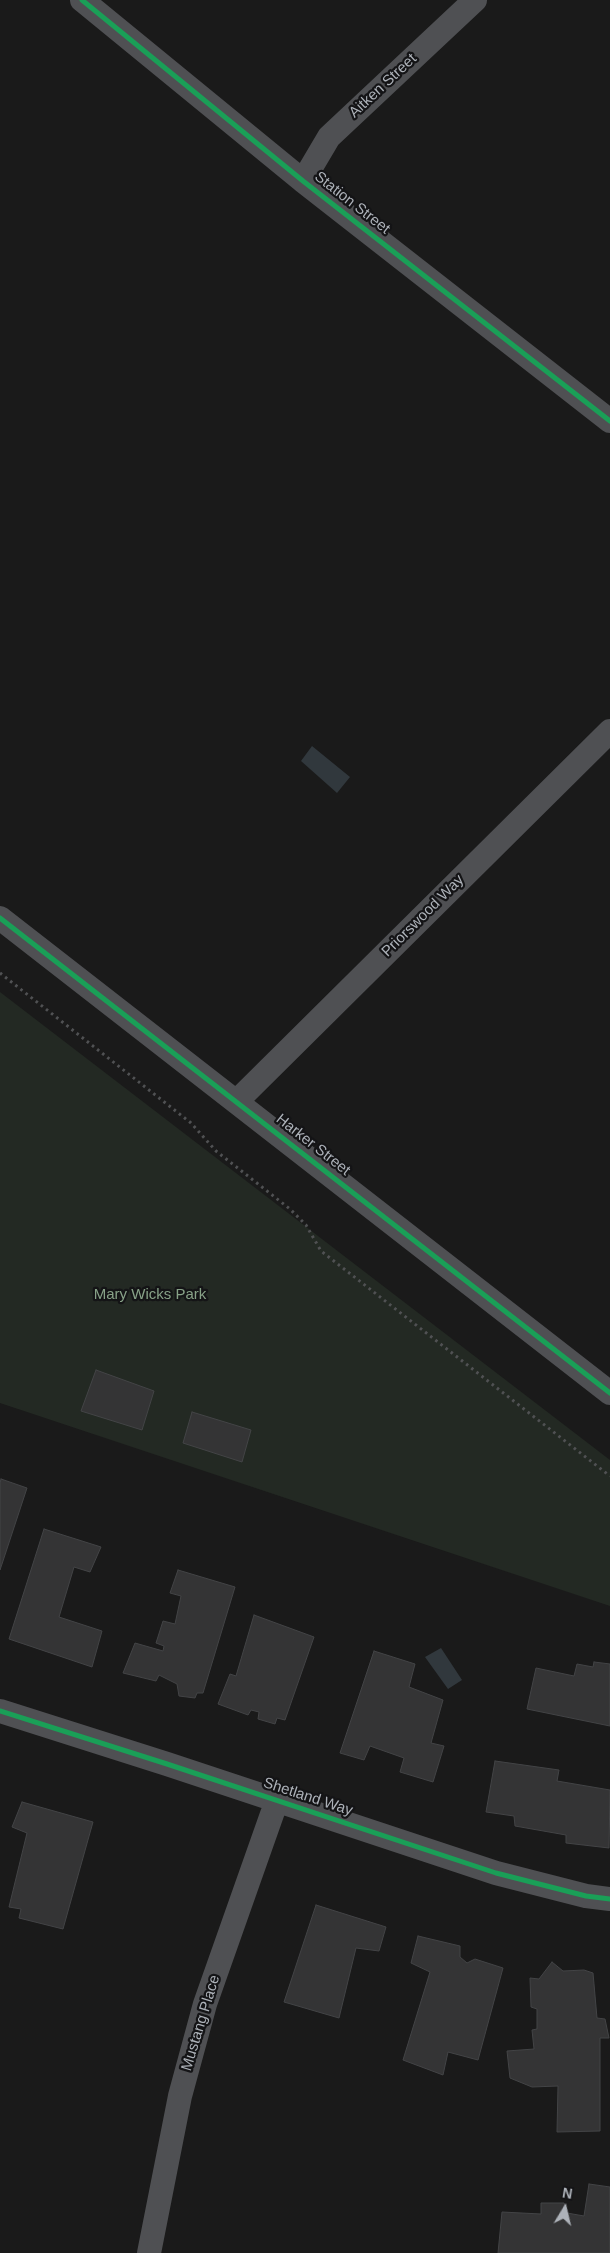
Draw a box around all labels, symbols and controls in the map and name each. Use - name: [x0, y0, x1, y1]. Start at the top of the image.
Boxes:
- street label: Aitken Street: [345, 50, 421, 122]
- street label: Station Street: [311, 168, 393, 238]
- street label: Priorswood Way: [378, 871, 468, 961]
- street label: Harker Street: [272, 1110, 354, 1180]
- park label: Mary Wicks Park: [94, 1286, 206, 1304]
- street label: Shetland Way: [261, 1774, 355, 1820]
- street label: Mustang Place: [178, 1973, 224, 2073]
- north arrow: [540, 2183, 590, 2233]
- text: N: [561, 2184, 574, 2202]

